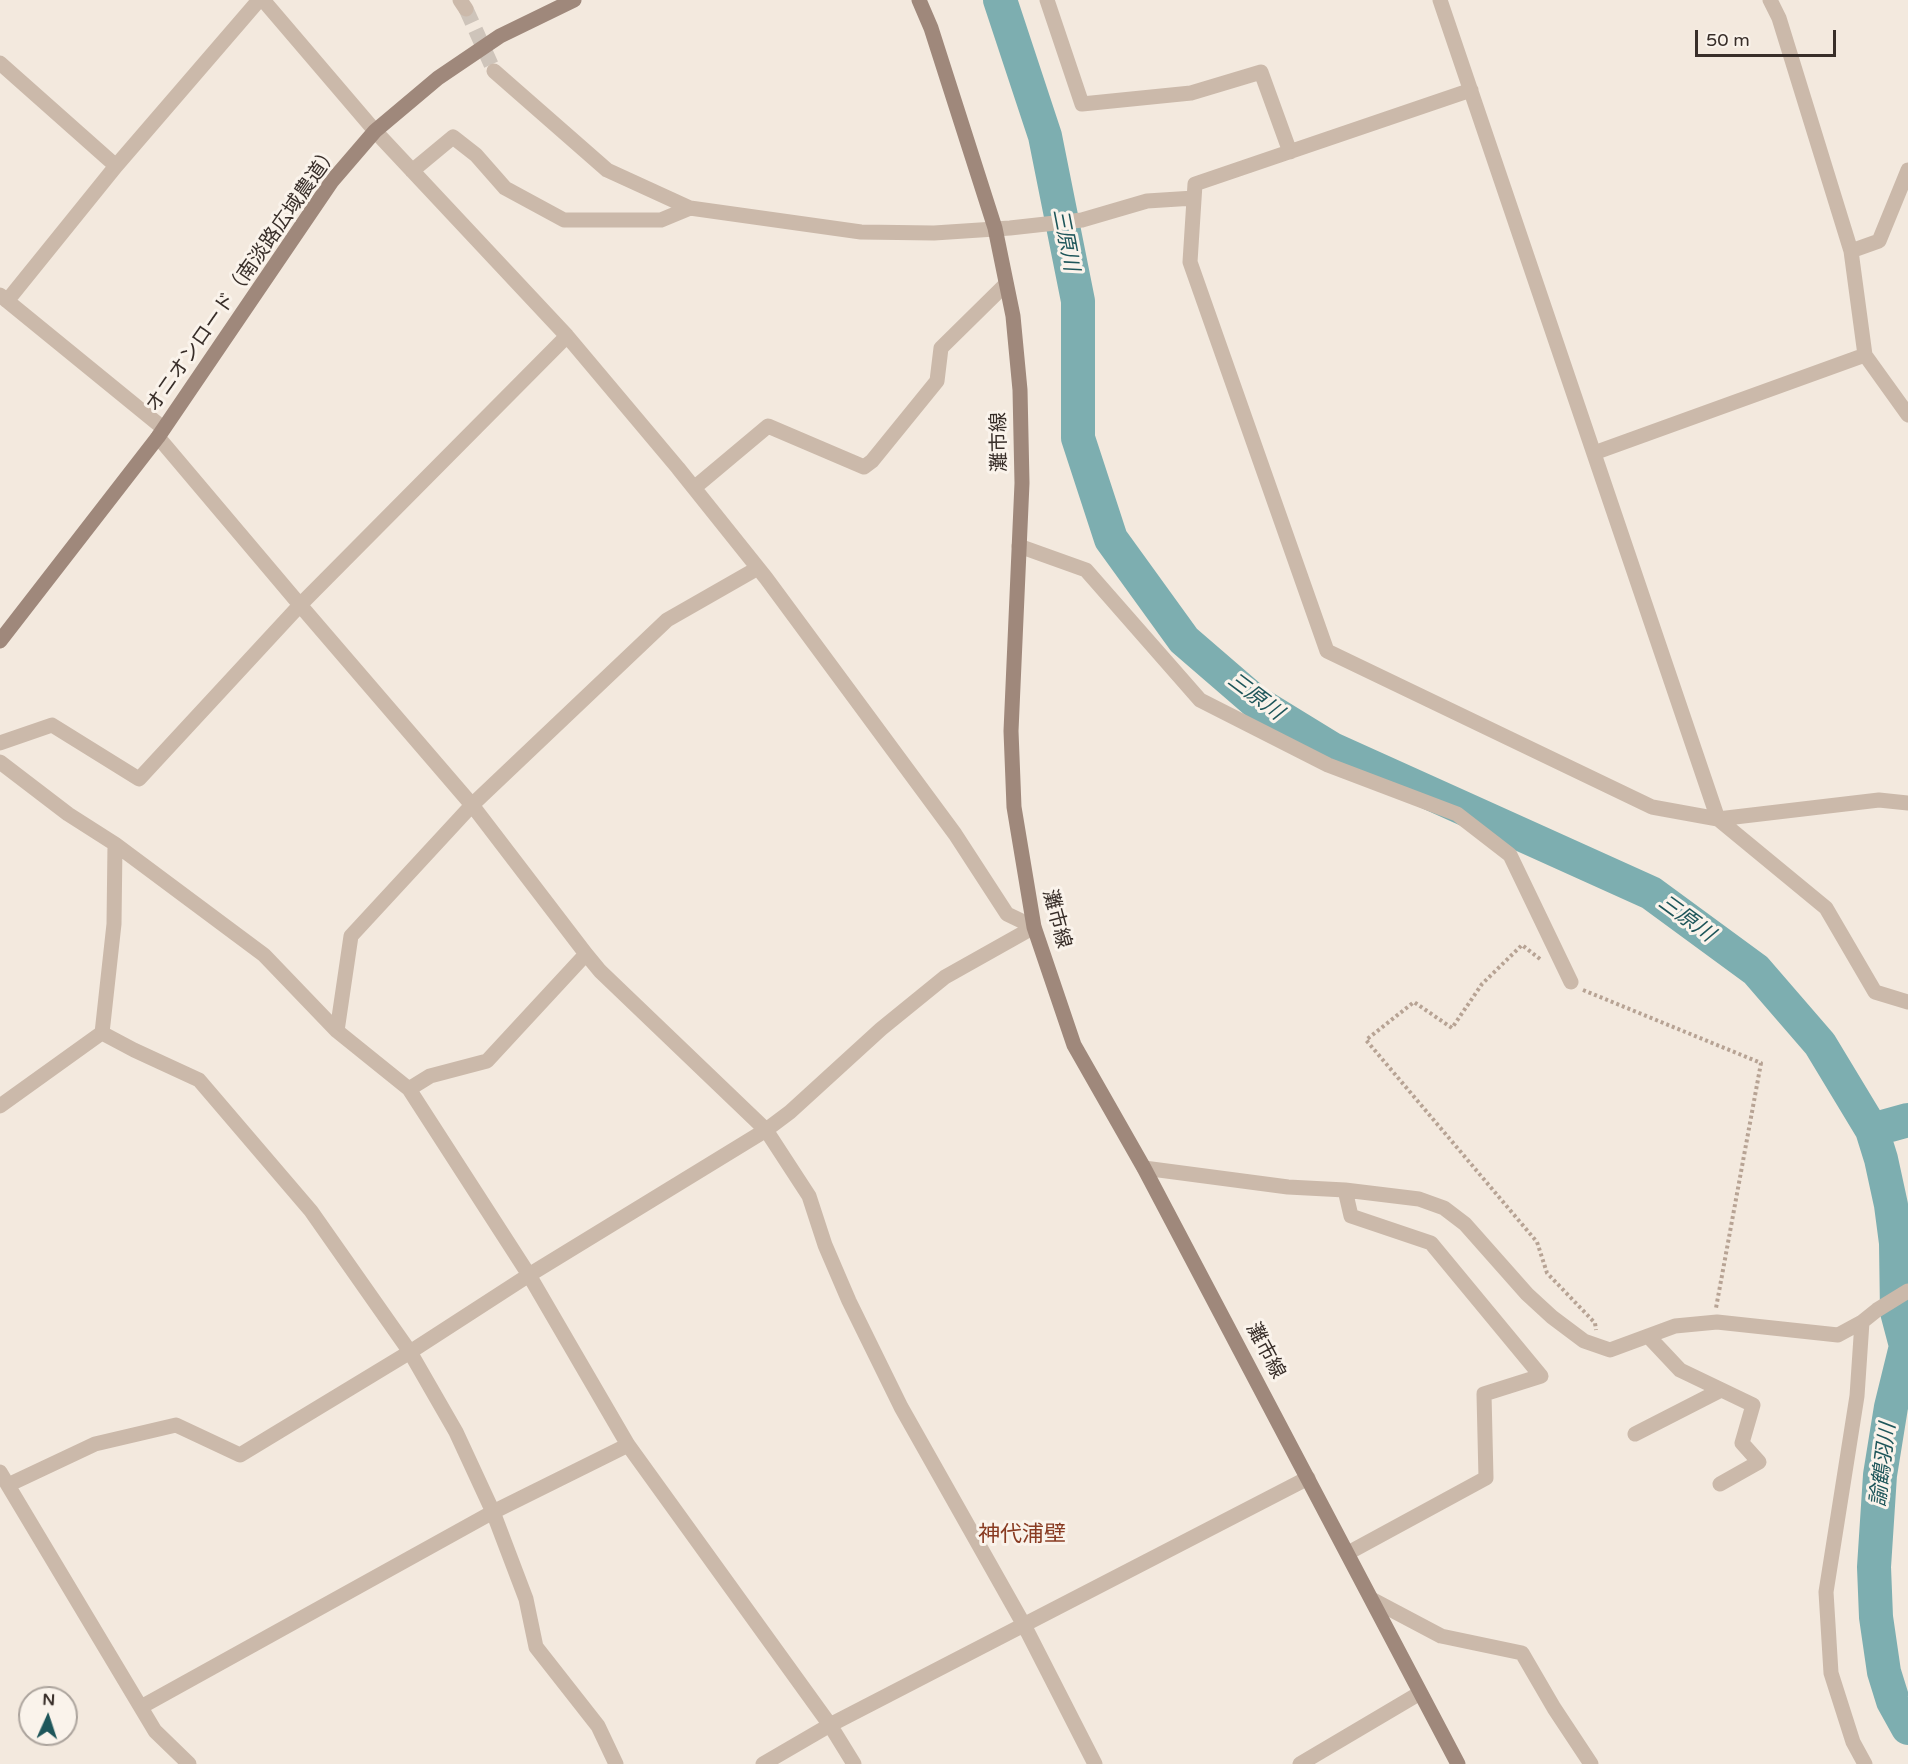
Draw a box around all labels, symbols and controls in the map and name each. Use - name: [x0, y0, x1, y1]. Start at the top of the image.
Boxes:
- scale bar: [1698, 18, 1839, 56]
- text: 50 m: [1706, 29, 1750, 51]
- street label: オニオンロード（南淡路広域農道）: [141, 141, 345, 417]
- water label: 三原川: [1047, 207, 1083, 273]
- street label: 灘市線: [987, 412, 1013, 472]
- water label: 三原川: [1222, 668, 1288, 726]
- street label: 灘市線: [1037, 887, 1075, 951]
- water label: 三原川: [1653, 890, 1719, 948]
- street label: 灘市線: [1240, 1319, 1290, 1383]
- water label: 諭鶴羽川: [1866, 1422, 1902, 1508]
- district label: 神代浦壁: [978, 1522, 1066, 1548]
- north arrow: [18, 1686, 78, 1746]
- text: N: [42, 1690, 56, 1710]

